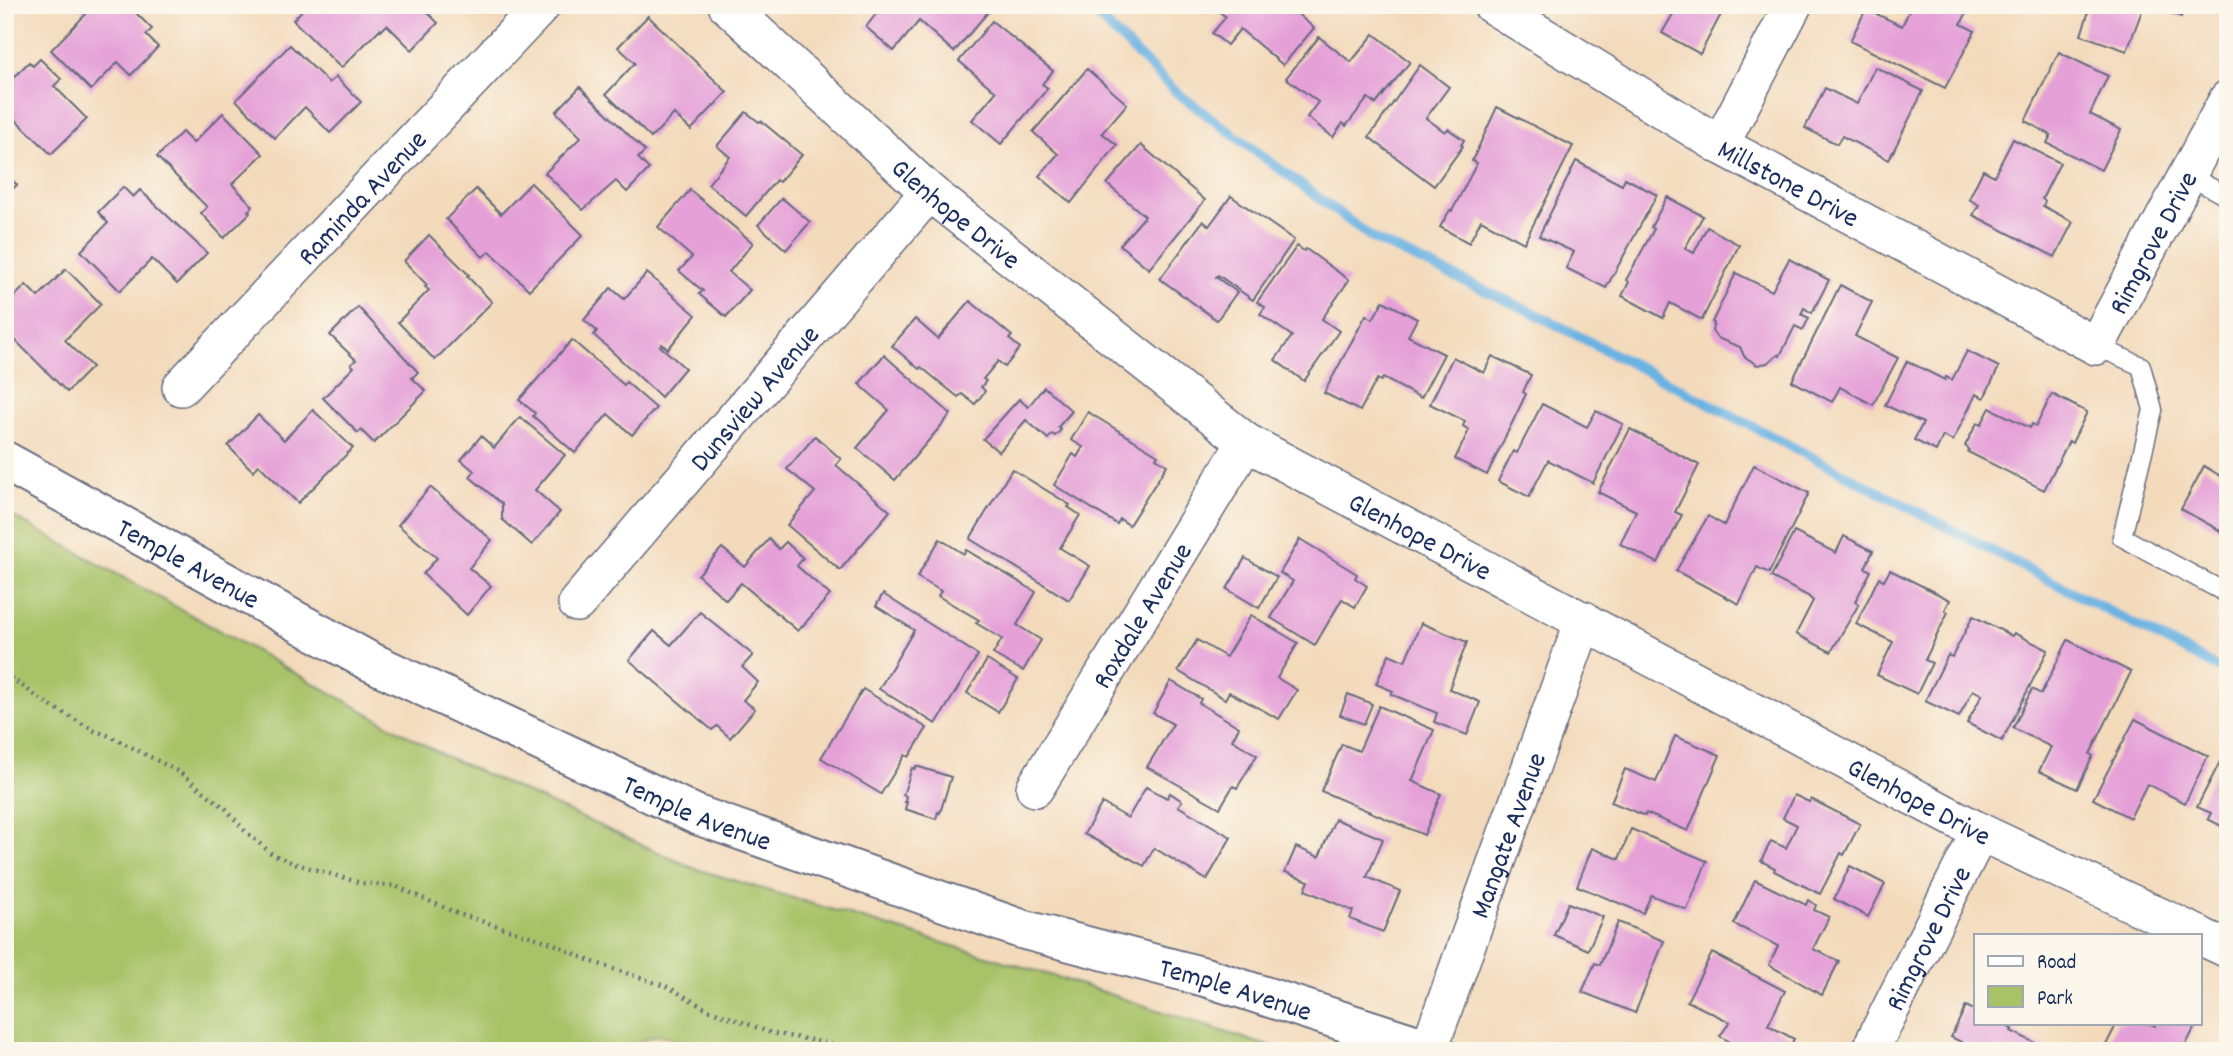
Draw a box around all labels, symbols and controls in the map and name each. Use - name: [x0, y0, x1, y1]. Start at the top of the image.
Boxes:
- street label: Raminda Avenue: [290, 123, 439, 277]
- street label: Millstone Drive: [1709, 132, 1865, 241]
- street label: Glenhope Drive: [880, 151, 1027, 282]
- street label: Rimgrove Drive: [2101, 165, 2211, 323]
- street label: Dunsview Avenue: [683, 318, 831, 482]
- street label: Glenhope Drive: [1340, 485, 1497, 594]
- street label: Temple Avenue: [108, 511, 265, 622]
- street label: Roxdale Avenue: [1085, 536, 1205, 698]
- street label: Mangate Avenue: [1463, 748, 1559, 925]
- street label: Glenhope Drive: [1839, 750, 1996, 859]
- street label: Temple Avenue: [614, 768, 776, 865]
- street label: Rimgrove Drive: [1878, 860, 1985, 1019]
- legend: [1974, 934, 2202, 1024]
- text: Road: [2037, 949, 2076, 979]
- street label: Temple Avenue: [1154, 951, 1316, 1035]
- text: Park: [2037, 985, 2073, 1015]

